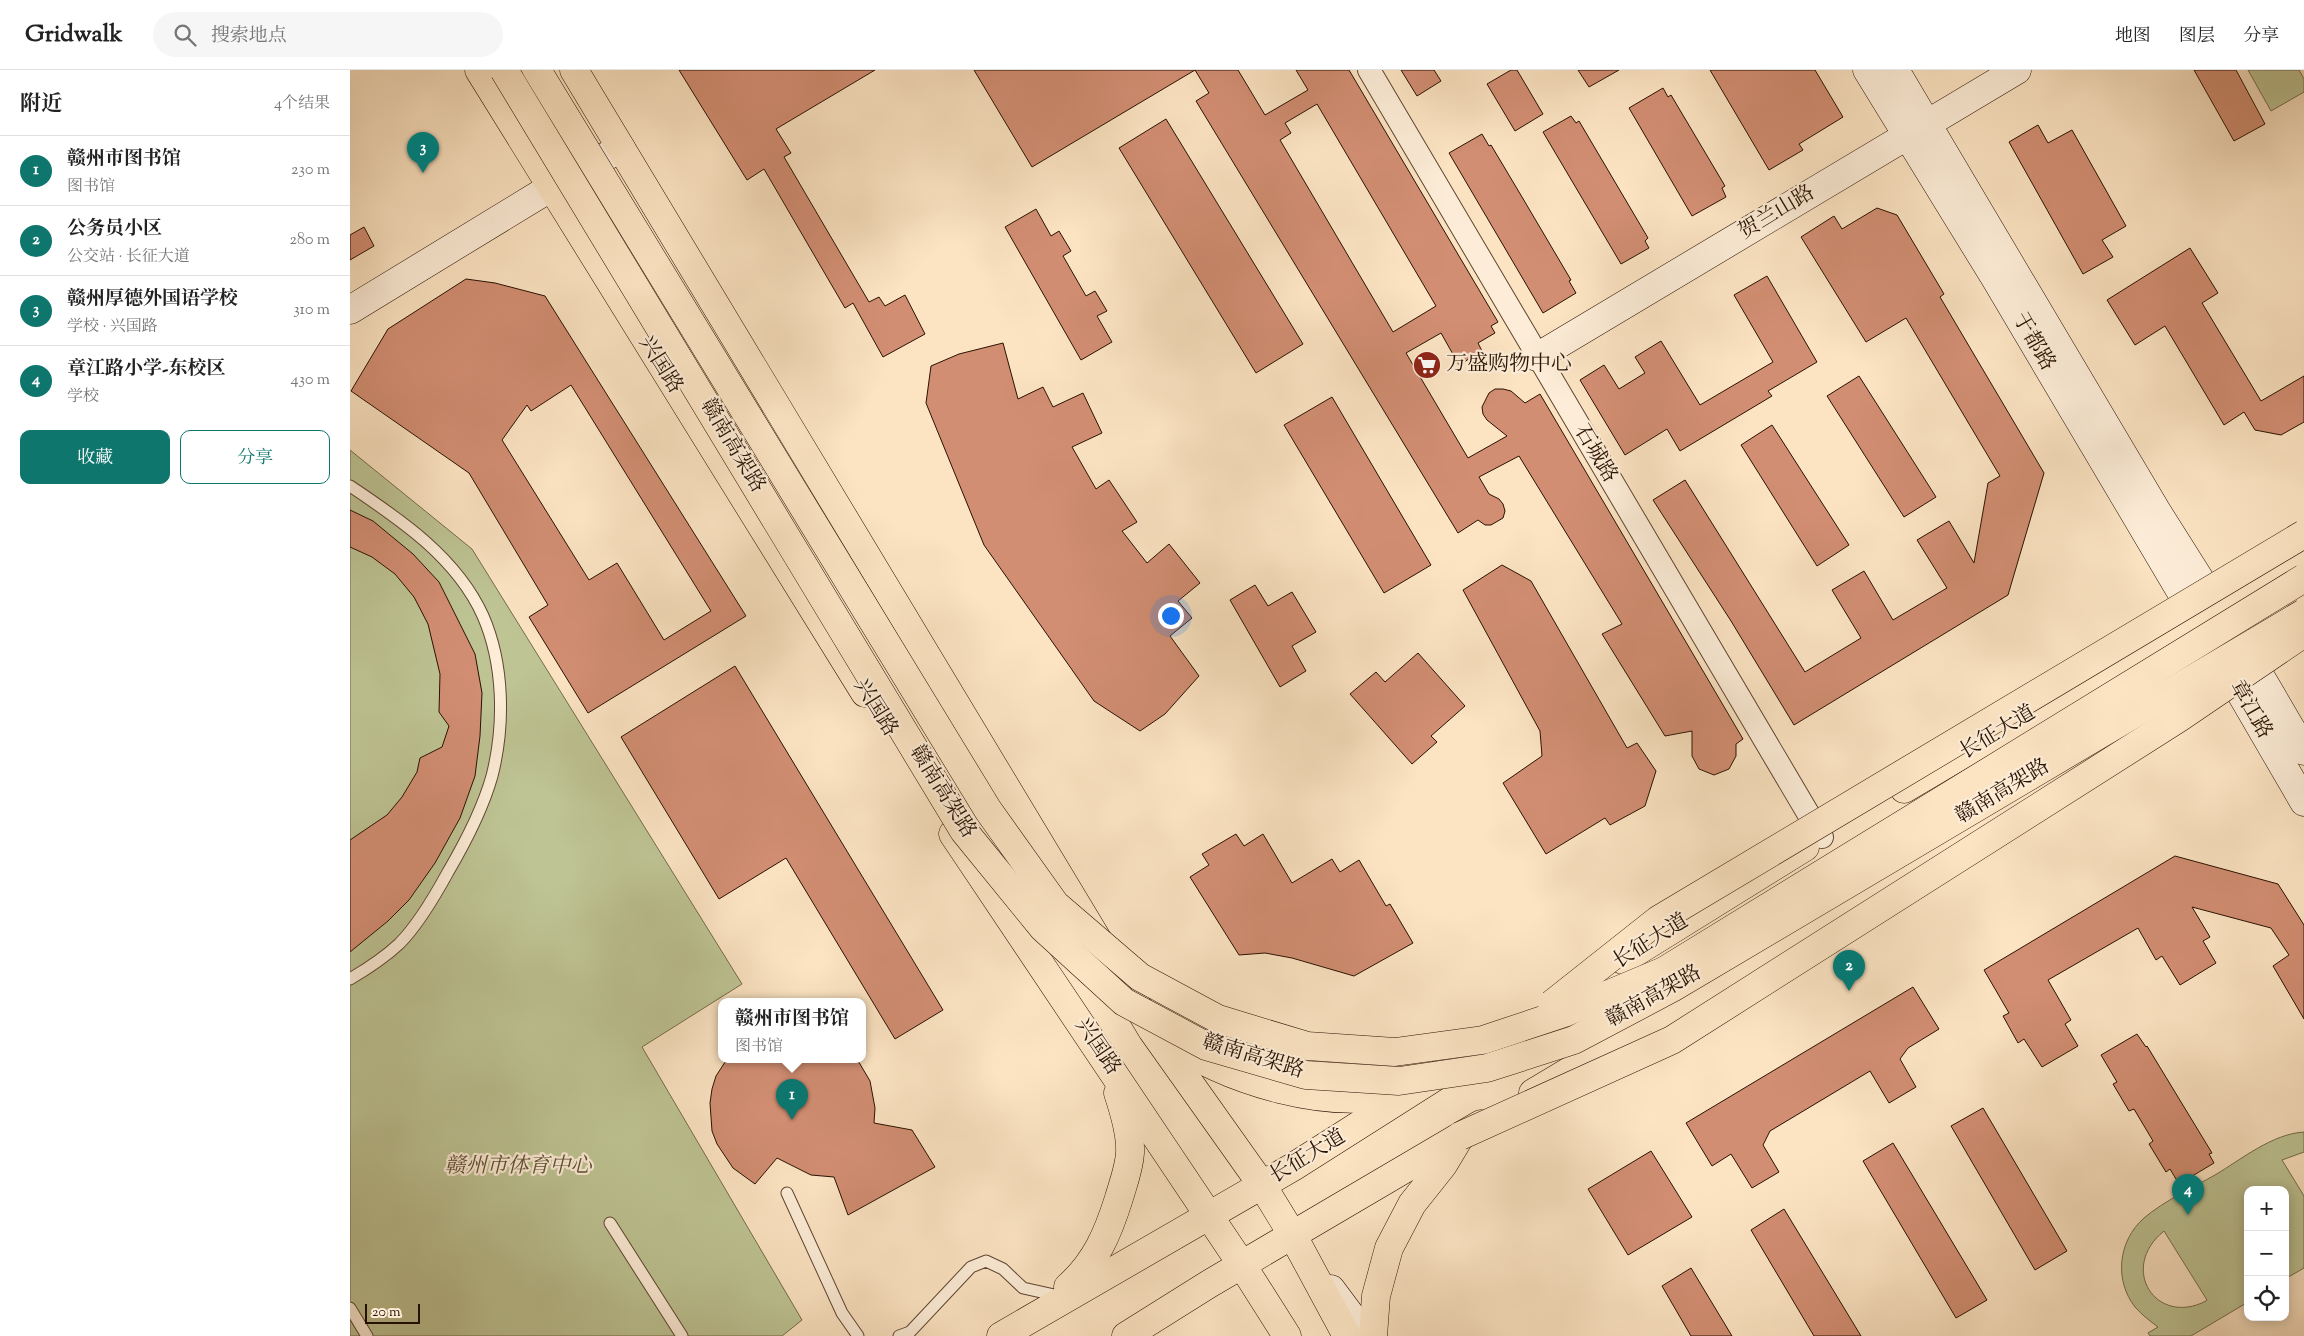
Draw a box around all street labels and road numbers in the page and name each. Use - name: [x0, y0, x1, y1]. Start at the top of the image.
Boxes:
- street label: 贺兰山路: [1733, 179, 1821, 247]
- street label: 于都路: [2004, 307, 2062, 377]
- street label: 兴国路: [631, 330, 689, 400]
- street label: 赣南高架路: [692, 393, 772, 499]
- street label: 石城路: [1566, 419, 1624, 489]
- street label: 兴国路: [846, 673, 904, 743]
- street label: 章江路: [2221, 675, 2279, 745]
- street label: 长征大道: [1954, 699, 2042, 767]
- street label: 赣南高架路: [901, 740, 983, 844]
- street label: 赣南高架路: [1950, 752, 2056, 832]
- street label: 长征大道: [1607, 907, 1695, 977]
- street label: 赣南高架路: [1601, 958, 1707, 1036]
- street label: 兴国路: [1067, 1012, 1127, 1082]
- street label: 赣南高架路: [1198, 1027, 1308, 1087]
- street label: 长征大道: [1264, 1123, 1352, 1191]

